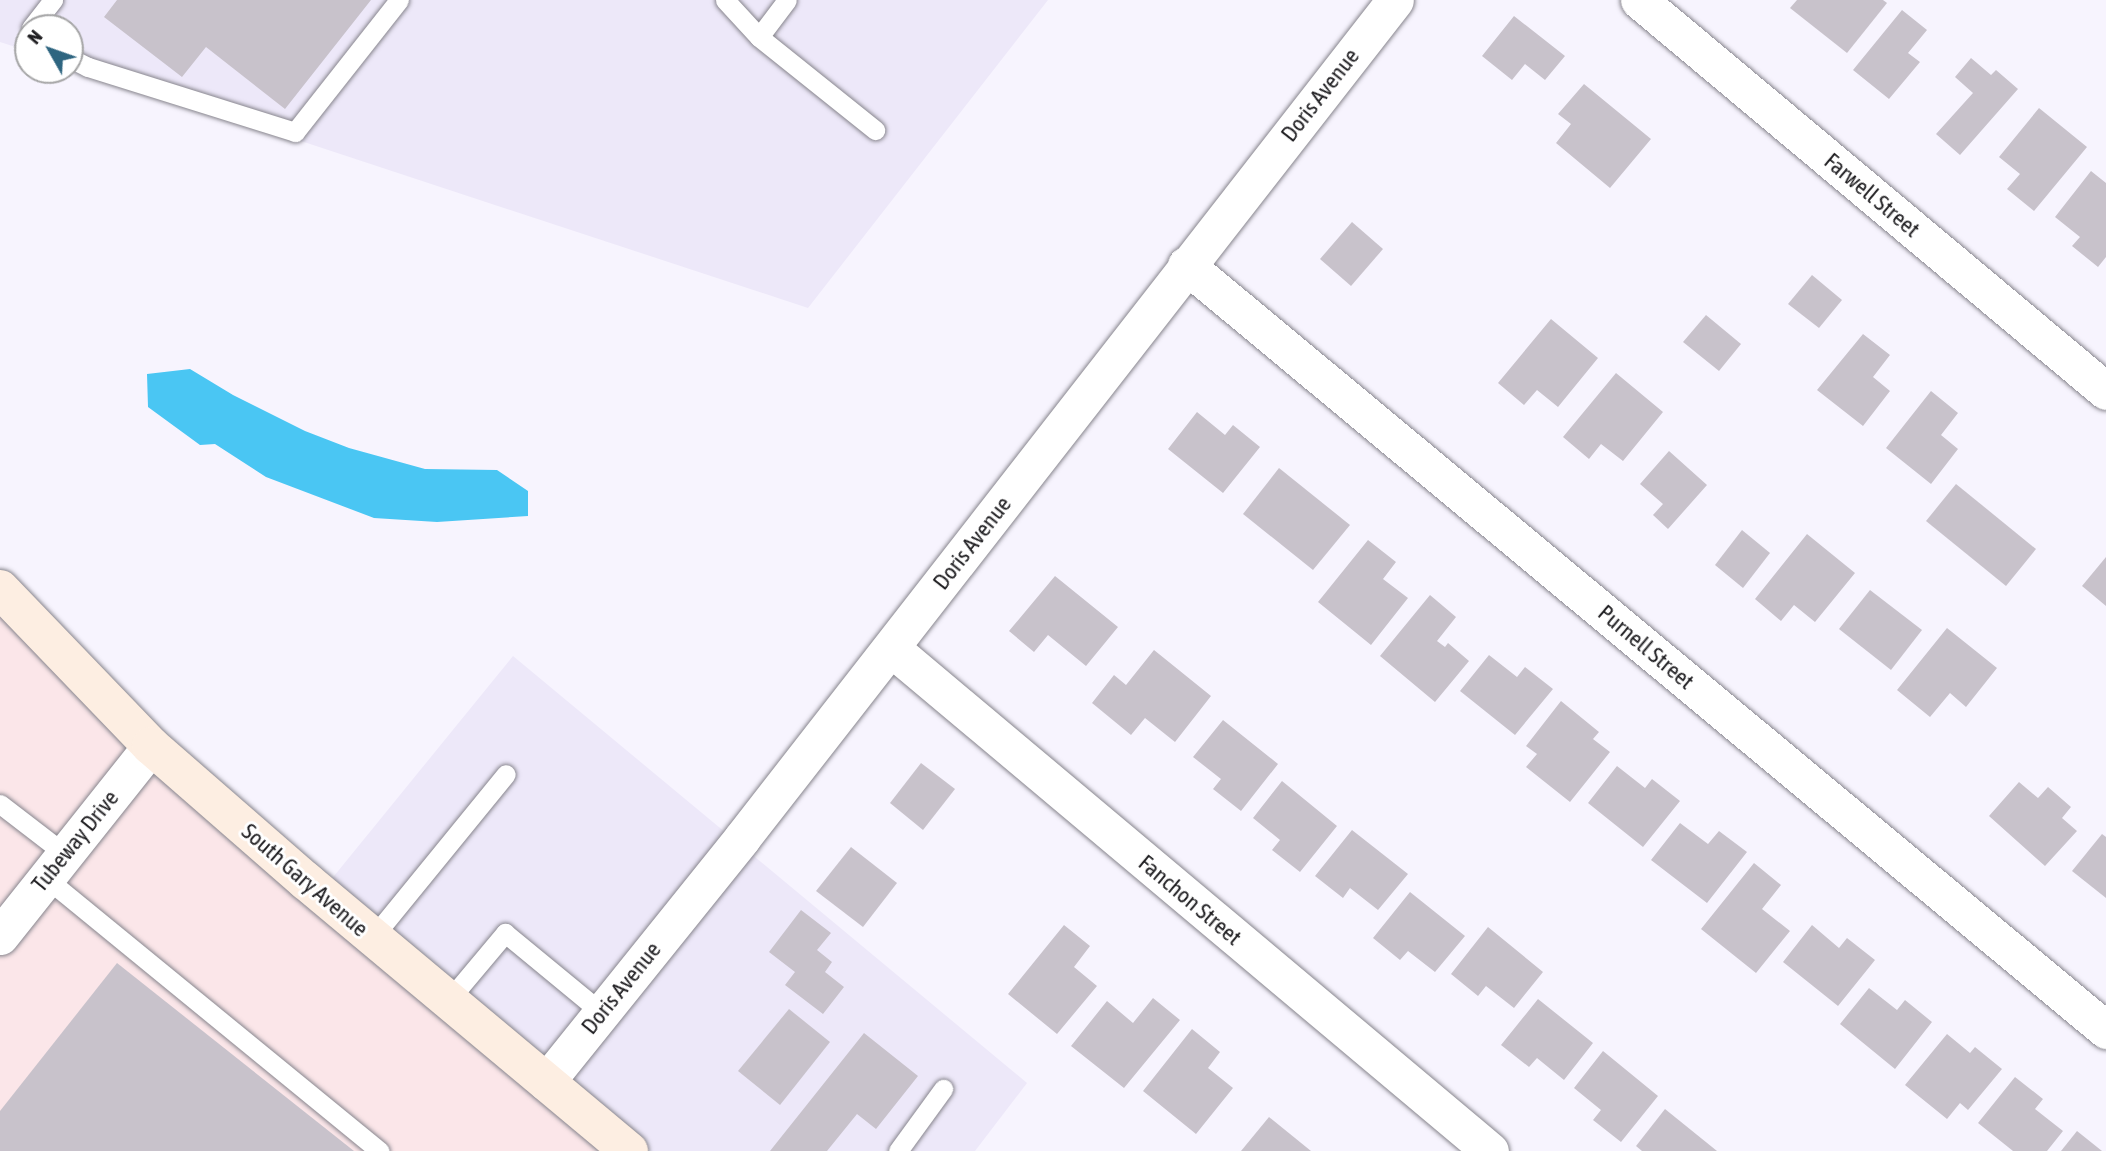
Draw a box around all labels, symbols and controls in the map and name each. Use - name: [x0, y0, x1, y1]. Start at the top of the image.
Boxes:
- north arrow: [14, 14, 84, 84]
- text: N: [22, 25, 46, 48]
- street label: Doris Avenue: [1275, 43, 1365, 147]
- street label: Farwell Street: [1819, 147, 1925, 243]
- street label: Doris Avenue: [927, 491, 1017, 595]
- street label: Purnell Street: [1592, 599, 1700, 695]
- street label: Tubeway Drive: [26, 785, 124, 897]
- street label: South Gary Avenue: [236, 818, 374, 942]
- street label: Fanchon Street: [1133, 849, 1247, 951]
- street label: Doris Avenue: [575, 936, 667, 1040]

